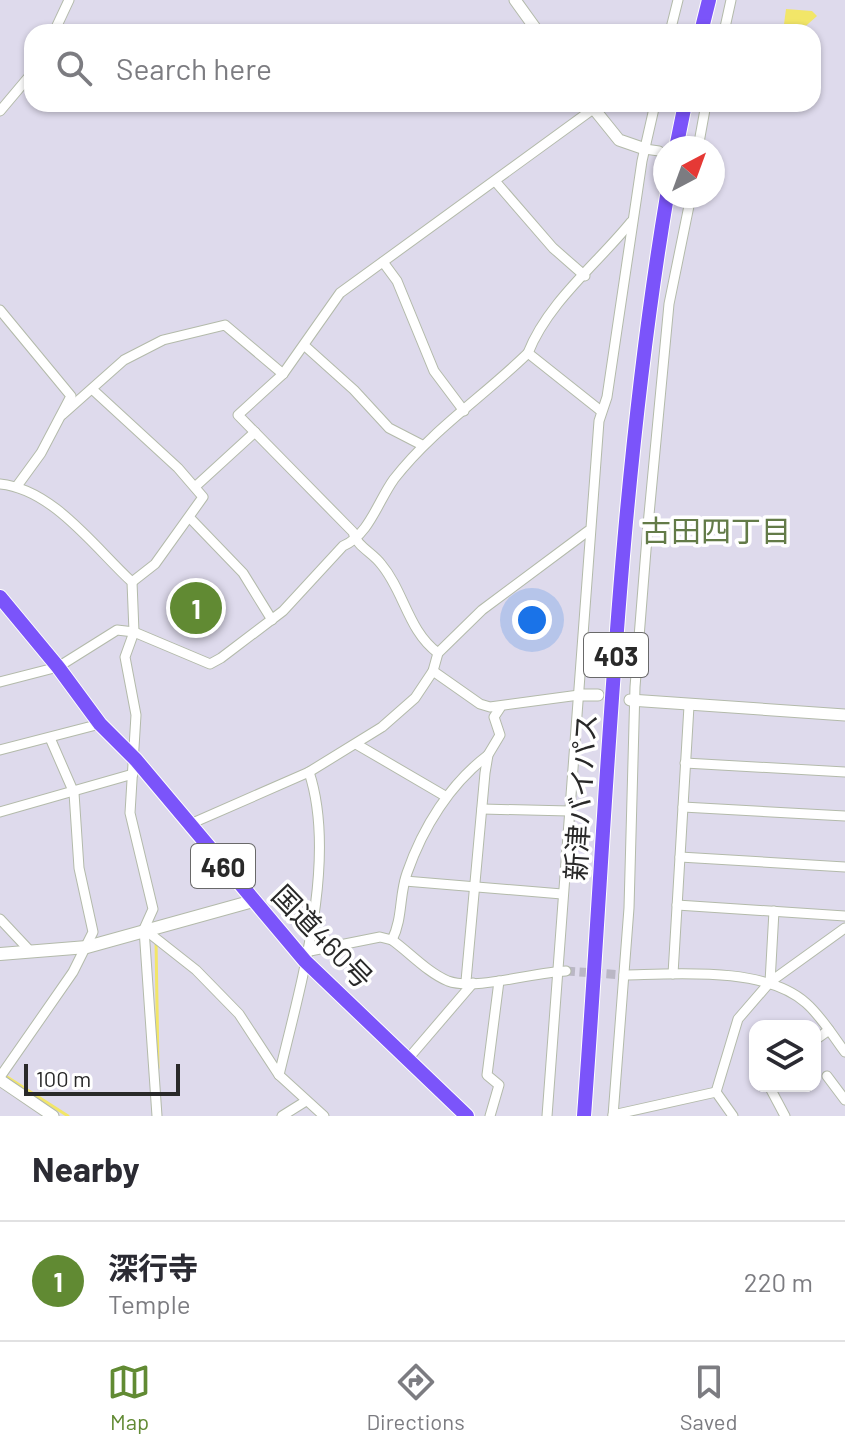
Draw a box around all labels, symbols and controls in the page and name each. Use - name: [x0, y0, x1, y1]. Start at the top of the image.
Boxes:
- search box: [24, 24, 821, 112]
- icon: search: [52, 46, 96, 90]
- text: Search here: [116, 50, 272, 86]
- north arrow: [653, 136, 725, 208]
- district label: 古田四丁目: [641, 512, 791, 548]
- pin: 1: [170, 578, 222, 638]
- your location: [512, 600, 552, 640]
- road number: 403: [584, 633, 648, 677]
- street label: 新津バイパス: [557, 712, 603, 882]
- road number: 460: [191, 844, 255, 888]
- street label: 国道460号: [266, 878, 380, 994]
- map controls: [749, 1020, 821, 1092]
- button: layers: [749, 1020, 821, 1092]
- scale bar: [24, 1060, 180, 1096]
- text: 100 m: [36, 1065, 91, 1091]
- text: Nearby: [32, 1148, 140, 1189]
- text: 深行寺: [108, 1249, 198, 1285]
- text: 1: [53, 1266, 63, 1297]
- text: 220 m: [744, 1266, 813, 1297]
- text: Temple: [108, 1288, 191, 1319]
- tab: Map: [107, 1360, 151, 1434]
- tab: Directions: [366, 1360, 465, 1434]
- tab: Saved: [680, 1360, 737, 1434]

